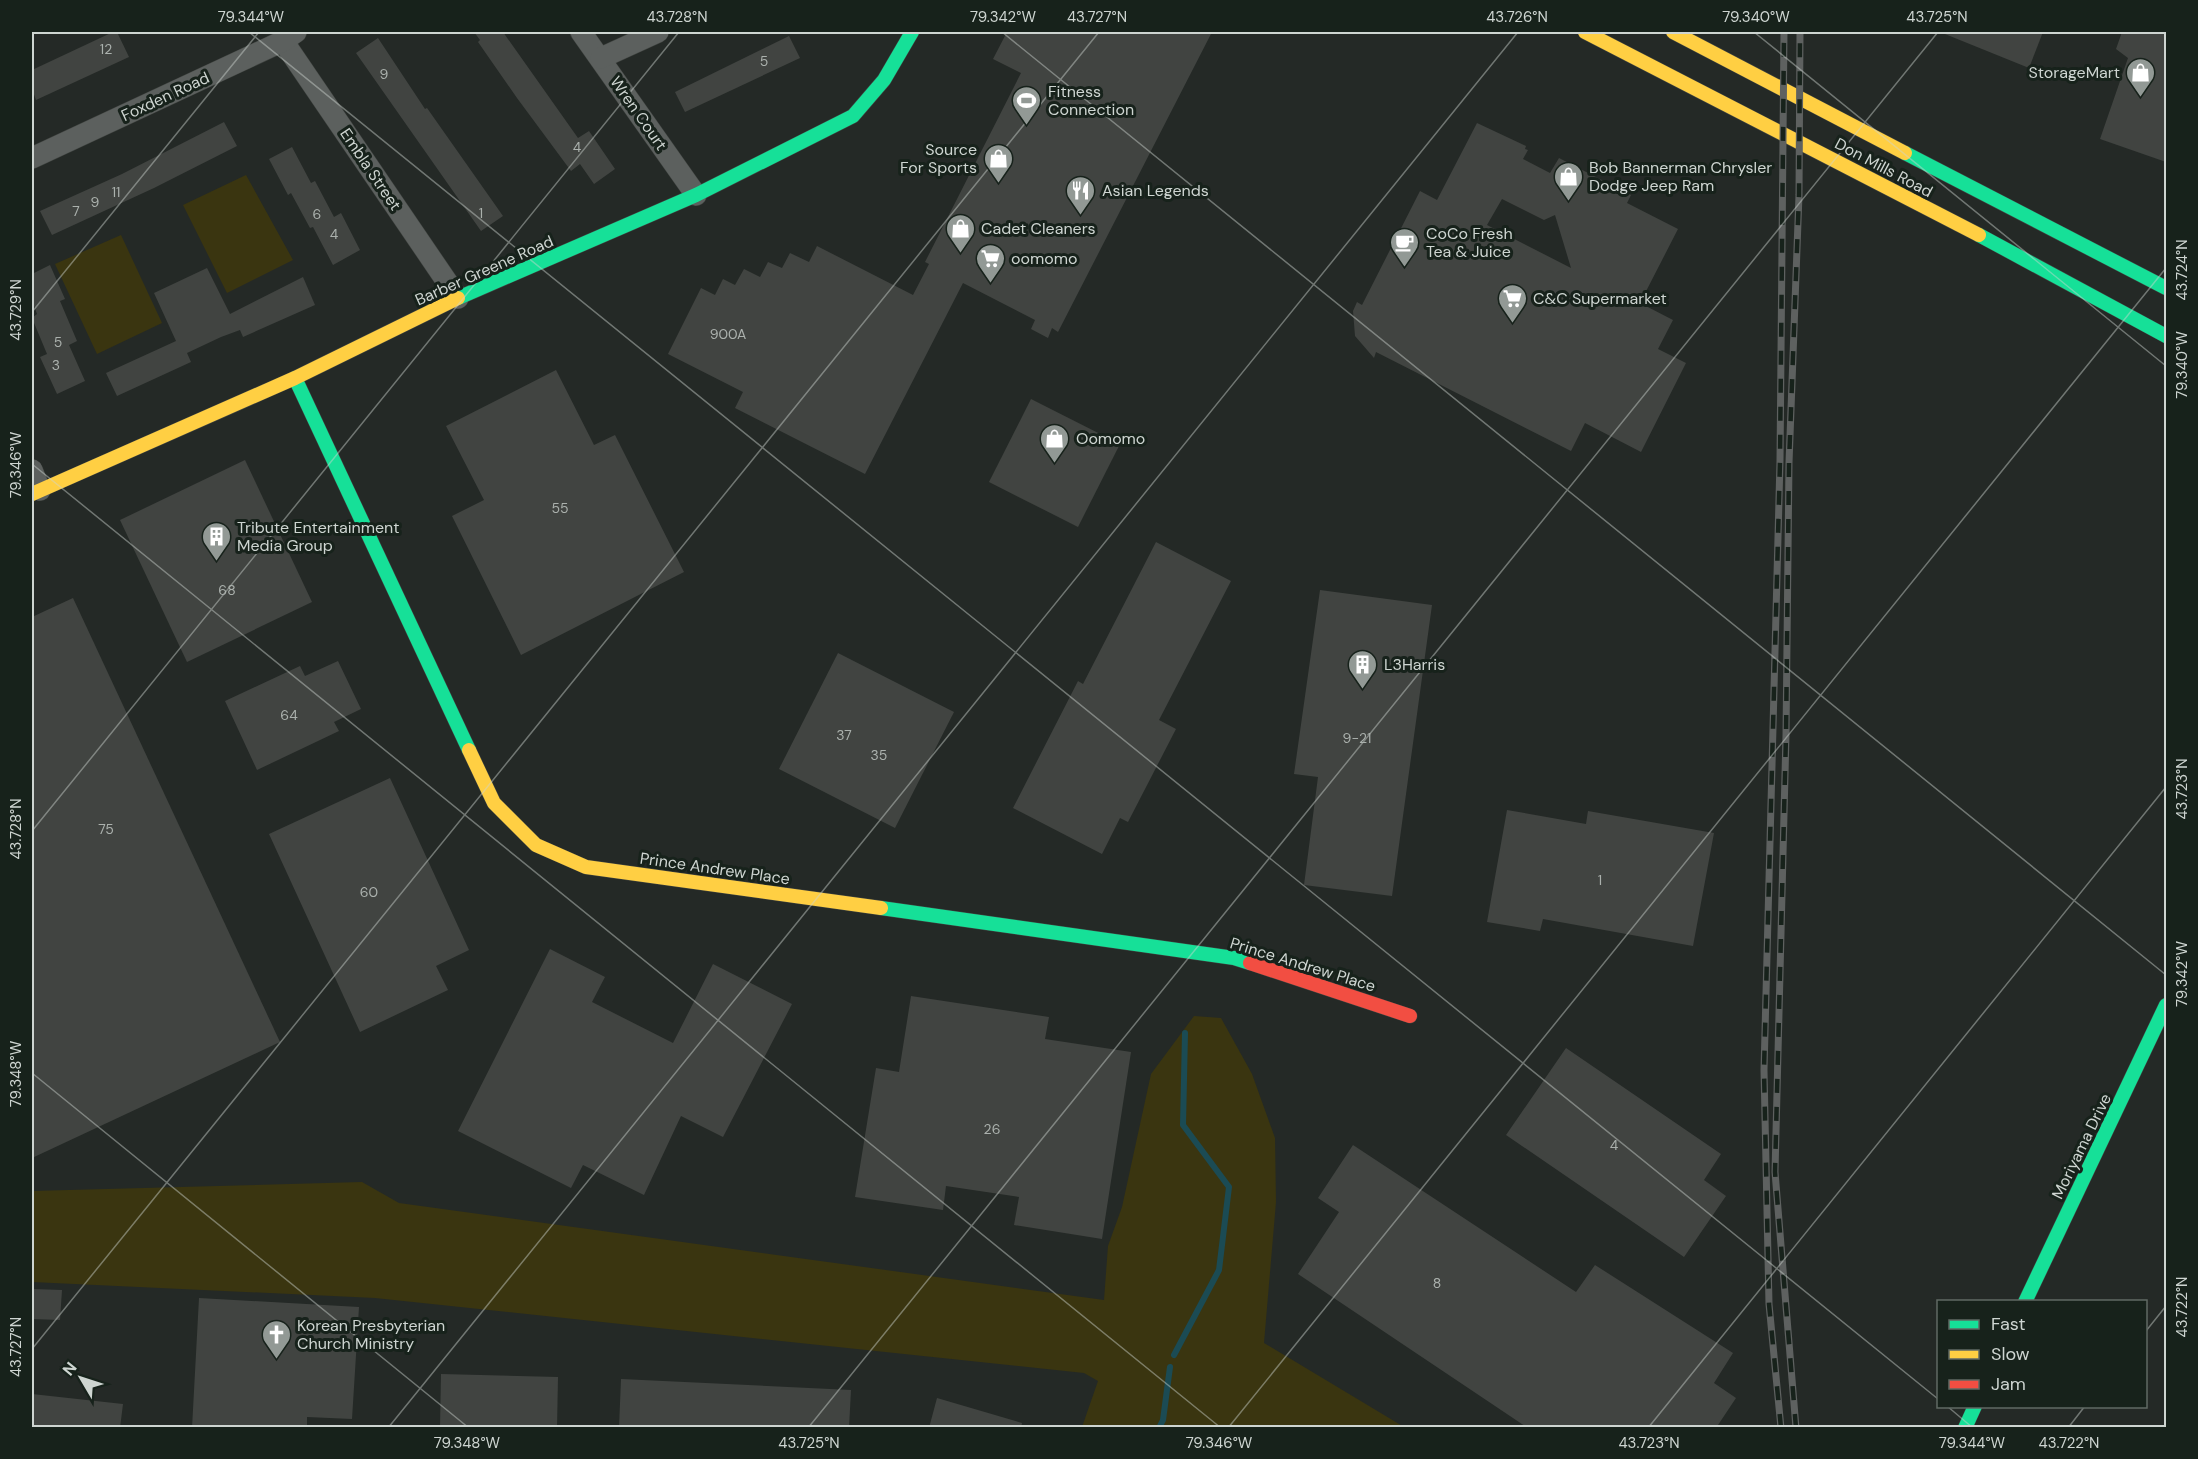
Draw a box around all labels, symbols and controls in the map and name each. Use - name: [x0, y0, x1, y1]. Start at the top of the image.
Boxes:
- text: 79.344°W: [218, 7, 285, 27]
- text: 43.728°N: [646, 7, 708, 27]
- text: 79.342°W: [970, 7, 1036, 27]
- text: 43.727°N: [1067, 7, 1127, 27]
- text: 43.726°N: [1486, 7, 1548, 27]
- text: 79.340°W: [1722, 7, 1790, 27]
- text: 43.725°N: [1906, 7, 1968, 27]
- house number: 12: [100, 40, 112, 58]
- house number: 5: [760, 52, 768, 70]
- shop icon: StorageMart: [2125, 56, 2157, 98]
- place label: StorageMart: [2029, 62, 2120, 83]
- house number: 9: [380, 65, 389, 83]
- street label: Foxden Road: [118, 67, 213, 126]
- street label: Wren Court: [605, 72, 672, 154]
- place label: Fitness Connection: [1048, 81, 1134, 120]
- sports icon: Fitness Connection: [1011, 84, 1043, 126]
- street label: Embla Street: [335, 124, 406, 215]
- street label: Don Mills Road: [1831, 133, 1936, 202]
- house number: 4: [573, 138, 582, 156]
- place label: Source For Sports: [900, 139, 977, 178]
- shop icon: Source For Sports: [982, 142, 1014, 184]
- place label: Bob Bannerman Chrysler Dodge Jeep Ram: [1589, 157, 1772, 196]
- shop icon: Bob Bannerman Chrysler Dodge Jeep Ram: [1552, 160, 1584, 202]
- restaurant icon: Asian Legends: [1065, 174, 1097, 216]
- place label: Asian Legends: [1102, 180, 1209, 201]
- house number: 11: [112, 183, 120, 201]
- house number: 9: [91, 193, 100, 211]
- house number: 7: [72, 202, 80, 220]
- house number: 1: [479, 204, 483, 222]
- house number: 6: [313, 205, 321, 223]
- shop icon: Cadet Cleaners: [944, 212, 976, 254]
- place label: Cadet Cleaners: [981, 218, 1096, 239]
- place label: CoCo Fresh Tea & Juice: [1426, 223, 1513, 262]
- house number: 4: [330, 225, 339, 243]
- cafe icon: CoCo Fresh Tea & Juice: [1389, 226, 1421, 268]
- street label: Barber Greene Road: [412, 231, 557, 310]
- text: 43.724°N: [2172, 239, 2192, 301]
- supermarket icon: oomomo: [974, 242, 1006, 284]
- place label: oomomo: [1011, 248, 1077, 269]
- text: 43.729°N: [6, 279, 26, 341]
- supermarket icon: C&C Supermarket: [1496, 282, 1528, 324]
- place label: C&C Supermarket: [1533, 288, 1667, 309]
- house number: 900A: [710, 325, 746, 343]
- text: 79.340°W: [2172, 331, 2192, 399]
- house number: 5: [54, 333, 62, 351]
- house number: 3: [52, 356, 60, 374]
- shop icon: Oomomo: [1039, 422, 1071, 464]
- place label: Oomomo: [1076, 428, 1145, 449]
- text: 79.346°W: [6, 431, 26, 498]
- house number: 55: [551, 499, 569, 517]
- place label: Tribute Entertainment Media Group: [237, 517, 399, 556]
- building icon: Tribute Entertainment Media Group: [200, 520, 232, 562]
- house number: 68: [218, 581, 236, 599]
- building icon: L3Harris: [1347, 648, 1379, 690]
- place label: L3Harris: [1384, 654, 1445, 675]
- house number: 64: [280, 706, 298, 724]
- house number: 37: [836, 726, 852, 744]
- house number: 9-21: [1343, 729, 1371, 747]
- house number: 35: [871, 746, 887, 764]
- text: 43.723°N: [2172, 758, 2192, 820]
- text: 43.728°N: [6, 798, 26, 860]
- house number: 75: [98, 820, 114, 838]
- street label: Prince Andrew Place: [639, 848, 791, 889]
- house number: 1: [1598, 871, 1602, 889]
- house number: 60: [360, 883, 378, 901]
- street label: Prince Andrew Place: [1227, 932, 1378, 997]
- text: 79.342°W: [2172, 941, 2192, 1007]
- text: 79.348°W: [6, 1040, 26, 1107]
- street label: Moriyama Drive: [2047, 1090, 2116, 1202]
- house number: 26: [984, 1120, 1000, 1138]
- house number: 4: [1610, 1136, 1619, 1154]
- house number: 8: [1433, 1274, 1441, 1292]
- text: 43.722°N: [2172, 1277, 2192, 1337]
- legend: [1937, 1300, 2147, 1408]
- text: Fast: [1991, 1312, 2026, 1336]
- place label: Korean Presbyterian Church Ministry: [297, 1315, 445, 1354]
- text: 43.727°N: [6, 1317, 26, 1377]
- church icon: Korean Presbyterian Church Ministry: [260, 1318, 292, 1360]
- text: Slow: [1991, 1342, 2030, 1366]
- north arrow: [51, 1348, 111, 1408]
- text: N: [58, 1358, 82, 1380]
- text: Jam: [1991, 1372, 2026, 1396]
- text: 79.348°W: [434, 1433, 501, 1453]
- text: 43.725°N: [778, 1433, 840, 1453]
- text: 79.346°W: [1186, 1433, 1253, 1453]
- text: 43.723°N: [1618, 1433, 1680, 1453]
- text: 79.344°W: [1939, 1433, 2006, 1453]
- text: 43.722°N: [2039, 1433, 2099, 1453]

